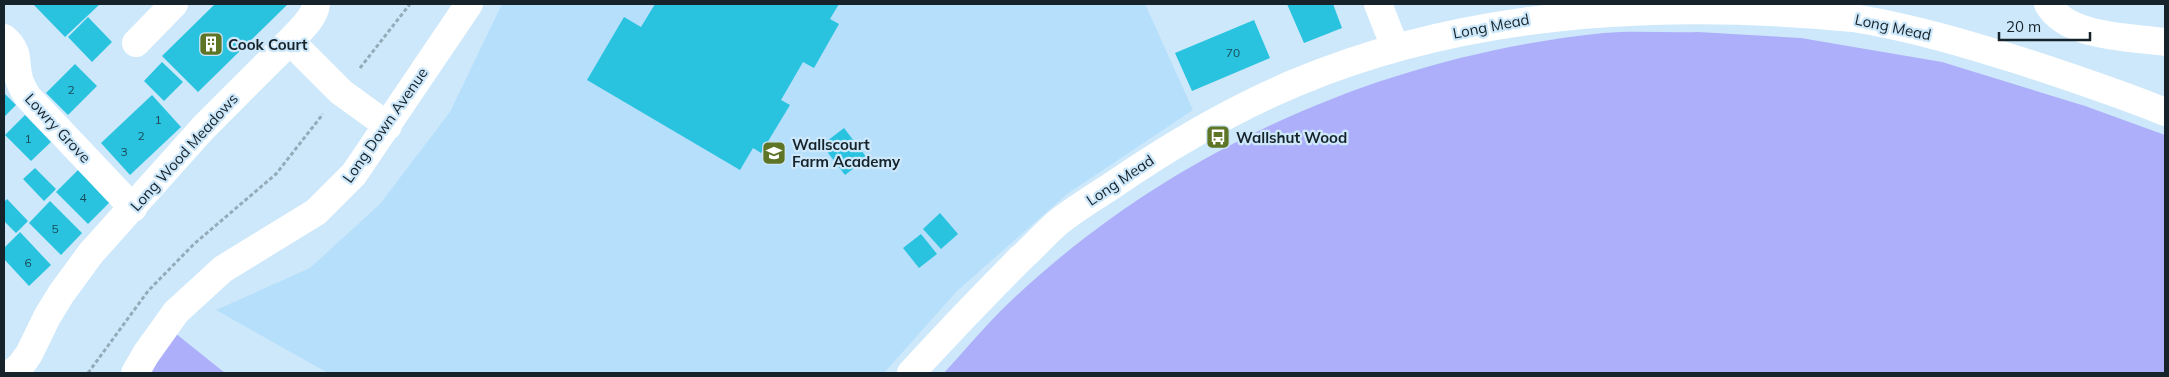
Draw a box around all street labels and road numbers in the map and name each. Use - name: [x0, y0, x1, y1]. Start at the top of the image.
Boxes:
- street label: Long Mead: [1451, 9, 1531, 43]
- street label: Long Mead: [1853, 10, 1933, 44]
- street label: Long Down Avenue: [338, 64, 432, 186]
- street label: Lowry Grove: [21, 89, 95, 167]
- street label: Long Wood Meadows: [126, 89, 242, 215]
- street label: Long Mead: [1083, 150, 1157, 210]

